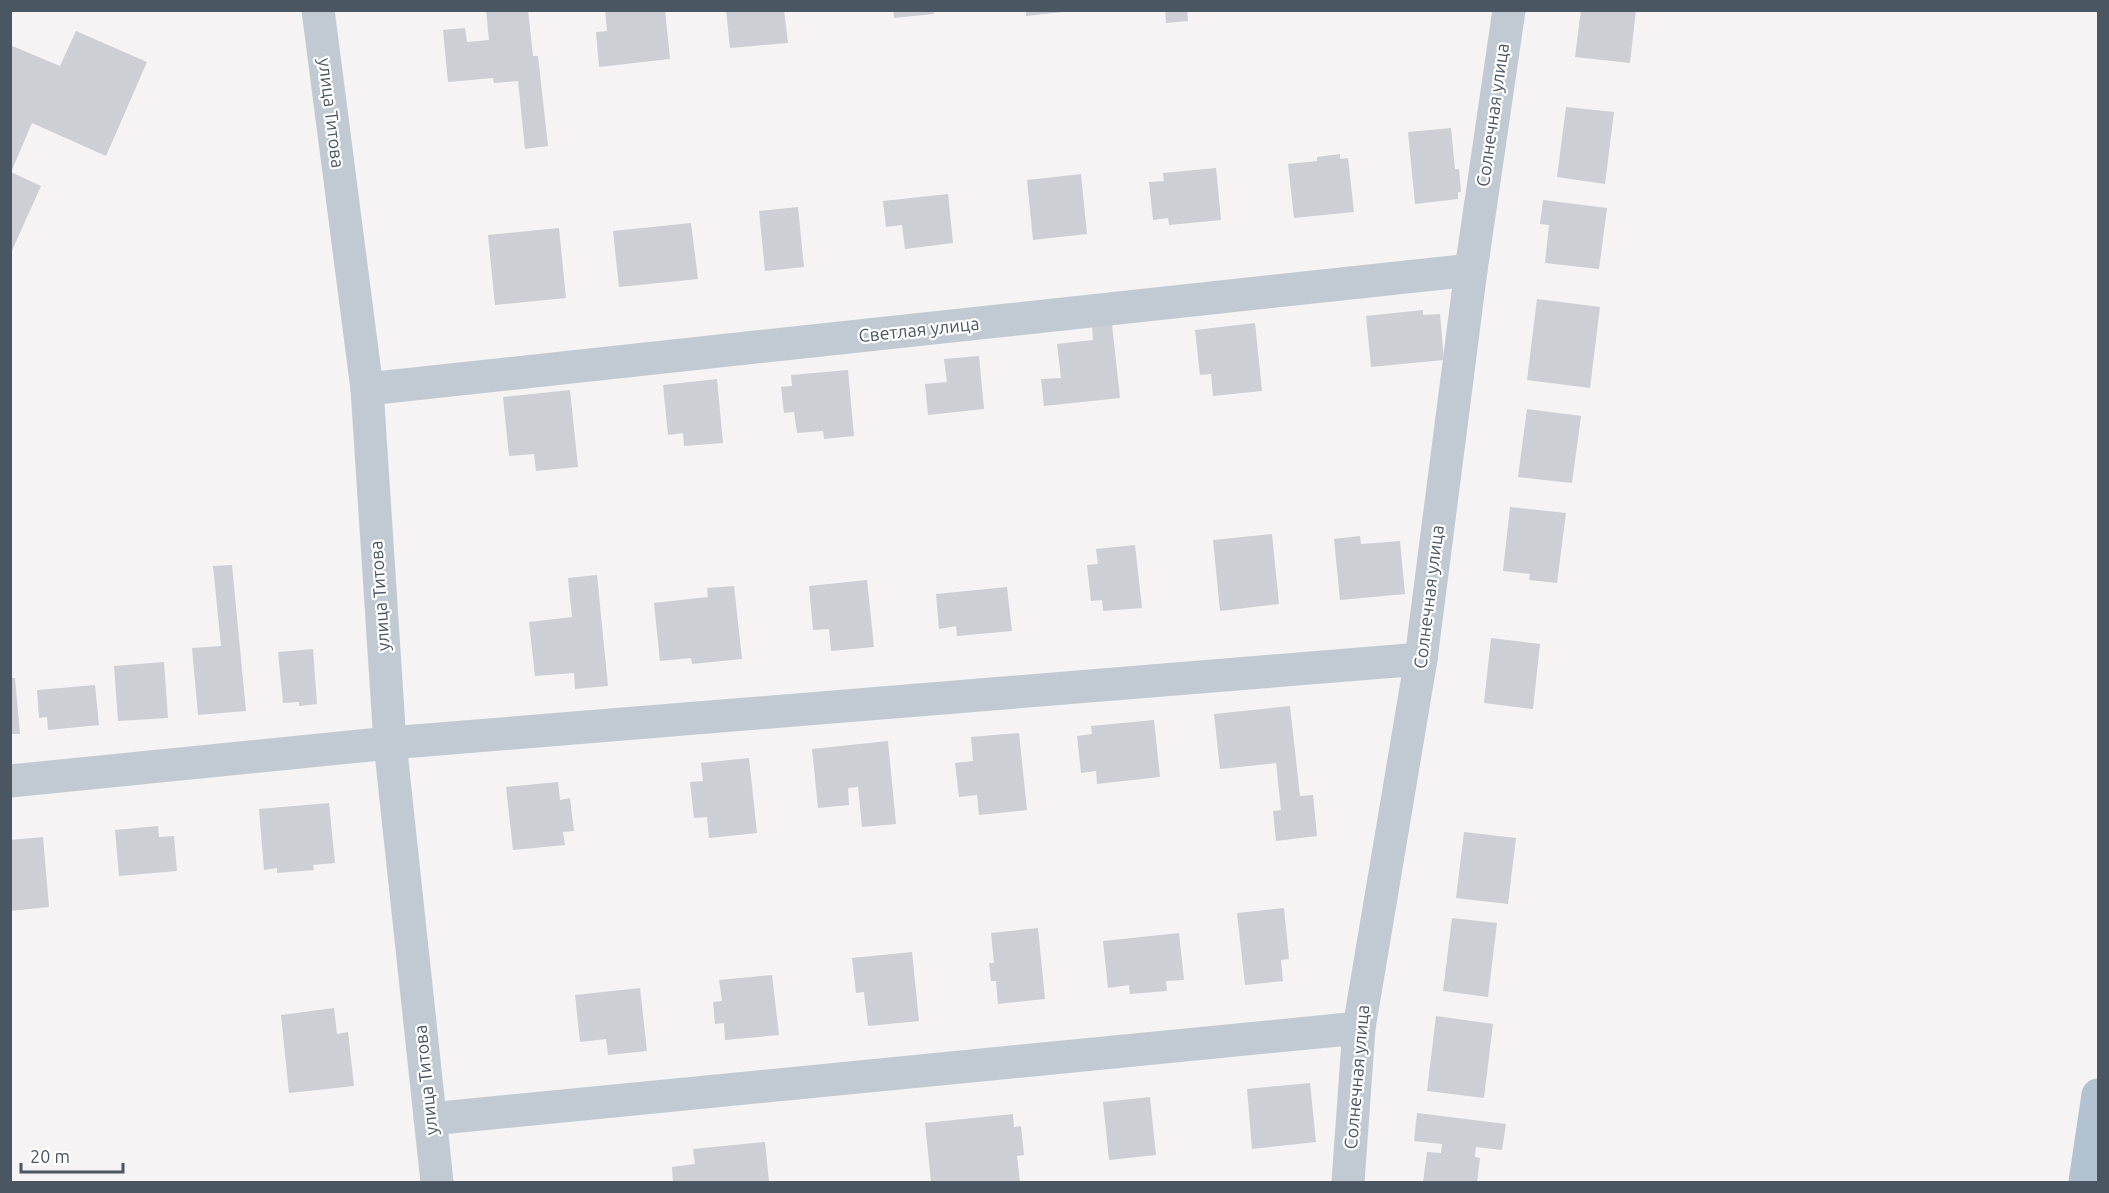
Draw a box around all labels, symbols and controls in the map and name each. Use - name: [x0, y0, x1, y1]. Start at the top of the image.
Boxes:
- street label: Солнечная улица: [1472, 42, 1512, 188]
- street label: улица Титова: [315, 57, 349, 169]
- street label: Светлая улица: [858, 313, 980, 345]
- street label: Солнечная улица: [1409, 524, 1447, 670]
- street label: улица Титова: [365, 540, 393, 652]
- street label: Солнечная улица: [1340, 1004, 1372, 1150]
- street label: улица Титова: [409, 1024, 441, 1136]
- scale bar: [21, 1136, 123, 1174]
- text: 20 m: [30, 1146, 70, 1166]

